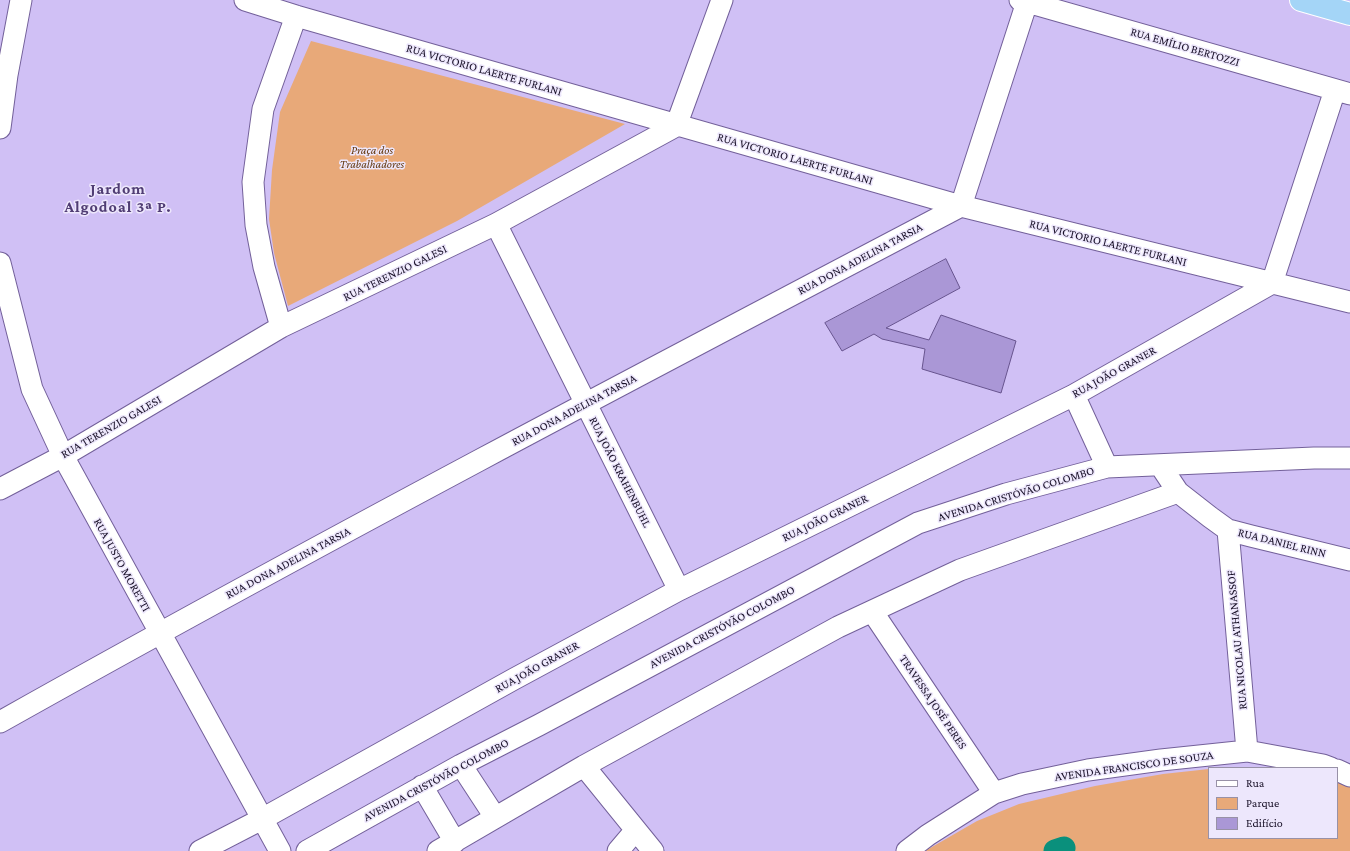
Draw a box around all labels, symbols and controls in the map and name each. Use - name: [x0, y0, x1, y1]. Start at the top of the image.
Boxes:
- street label: RUA EMÍLIO BERTOZZI: [1129, 24, 1241, 70]
- street label: RUA VICTORIO LAERTE FURLANI: [404, 41, 564, 99]
- street label: RUA VICTORIO LAERTE FURLANI: [715, 130, 875, 188]
- park label: Praça dos Trabalhadores: [340, 143, 404, 171]
- district label: Jardom Algodoal 3ª P.: [71, 179, 165, 217]
- street label: RUA VICTORIO LAERTE FURLANI: [1028, 216, 1188, 270]
- street label: RUA DONA ADELINA TARSIA: [795, 220, 925, 298]
- street label: RUA TERENZIO GALESI: [341, 242, 449, 304]
- street label: RUA JOÃO GRANER: [1070, 343, 1158, 401]
- street label: RUA DONA ADELINA TARSIA: [509, 371, 639, 449]
- street label: RUA TERENZIO GALESI: [58, 392, 164, 462]
- street label: RUA JOÃO KRAHENBUHL: [586, 414, 654, 530]
- street label: AVENIDA CRISTÓVÃO COLOMBO: [936, 463, 1096, 525]
- street label: RUA JOÃO GRANER: [780, 491, 870, 545]
- street label: RUA JUSTO MORETTI: [90, 516, 154, 614]
- street label: RUA DONA ADELINA TARSIA: [223, 524, 353, 602]
- street label: RUA DANIEL RINN: [1236, 525, 1328, 561]
- street label: RUA NICOLAU ATHANASSOF: [1224, 570, 1250, 710]
- street label: AVENIDA CRISTÓVÃO COLOMBO: [647, 582, 797, 672]
- street label: RUA JOÃO GRANER: [493, 638, 581, 696]
- street label: TRAVESSA JOSÉ PERES: [896, 652, 970, 752]
- street label: AVENIDA CRISTÓVÃO COLOMBO: [361, 735, 511, 825]
- street label: AVENIDA FRANCISCO DE SOUZA: [1054, 748, 1214, 784]
- legend: [1208, 767, 1338, 839]
- text: Rua: [1246, 776, 1264, 790]
- text: Parque: [1246, 796, 1279, 810]
- text: Edifício: [1246, 816, 1283, 830]

